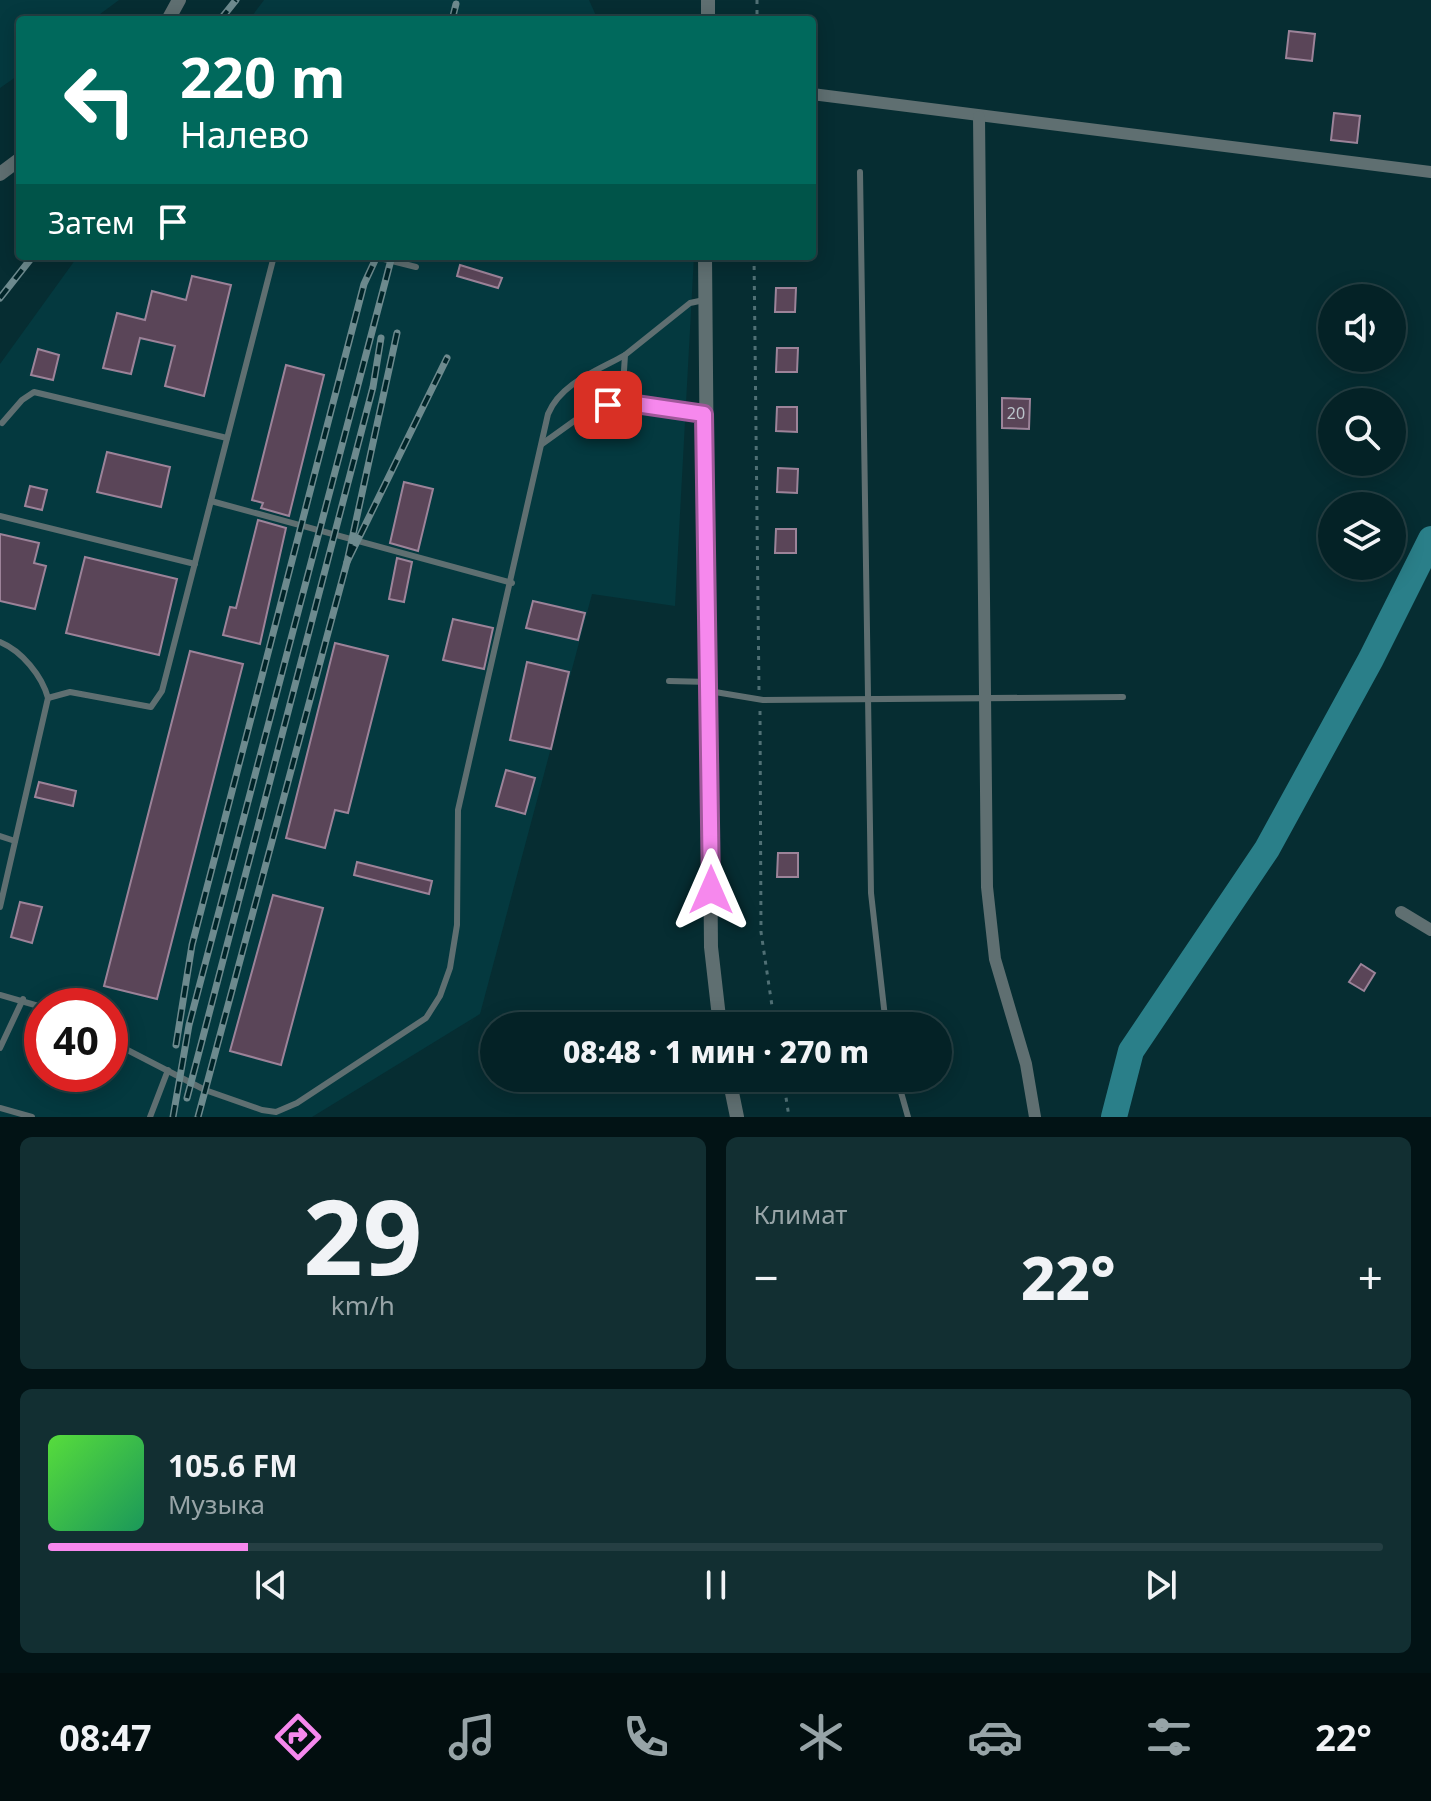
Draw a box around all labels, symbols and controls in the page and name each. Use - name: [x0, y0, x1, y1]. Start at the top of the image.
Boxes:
- text: 220 m: [180, 38, 345, 114]
- icon: left: [48, 48, 152, 152]
- text: Налево: [180, 110, 309, 159]
- icon: arrive: [151, 200, 195, 244]
- text: Затем: [48, 202, 135, 243]
- map controls: [1318, 284, 1406, 580]
- button: sound: [1318, 284, 1406, 372]
- pin: [574, 371, 642, 439]
- icon: arrive: [586, 383, 630, 427]
- button: search: [1318, 388, 1406, 476]
- house number: 20: [1007, 402, 1025, 424]
- button: layers: [1318, 492, 1406, 580]
- position arrow: [669, 848, 753, 932]
- speed limit sign: 40: [24, 988, 128, 1092]
- text: 08:48 · 1 мин · 270 m: [563, 1031, 869, 1072]
- text: 29: [303, 1164, 422, 1305]
- text: Климат: [754, 1196, 847, 1232]
- text: 22°: [1021, 1236, 1116, 1318]
- text: −: [754, 1247, 779, 1307]
- text: +: [1358, 1247, 1383, 1307]
- text: km/h: [331, 1287, 395, 1323]
- text: 105.6 FM: [168, 1445, 298, 1486]
- text: Музыка: [168, 1486, 265, 1522]
- icon: previous: [249, 1563, 293, 1607]
- icon: pause: [694, 1563, 738, 1607]
- icon: next: [1139, 1563, 1183, 1607]
- icon: directions: [270, 1709, 326, 1765]
- icon: music: [444, 1709, 500, 1765]
- icon: phone: [618, 1709, 674, 1765]
- icon: climate: [793, 1709, 849, 1765]
- icon: car: [967, 1709, 1023, 1765]
- icon: filters: [1141, 1709, 1197, 1765]
- text: 08:47: [59, 1713, 152, 1762]
- text: 22°: [1315, 1713, 1372, 1762]

